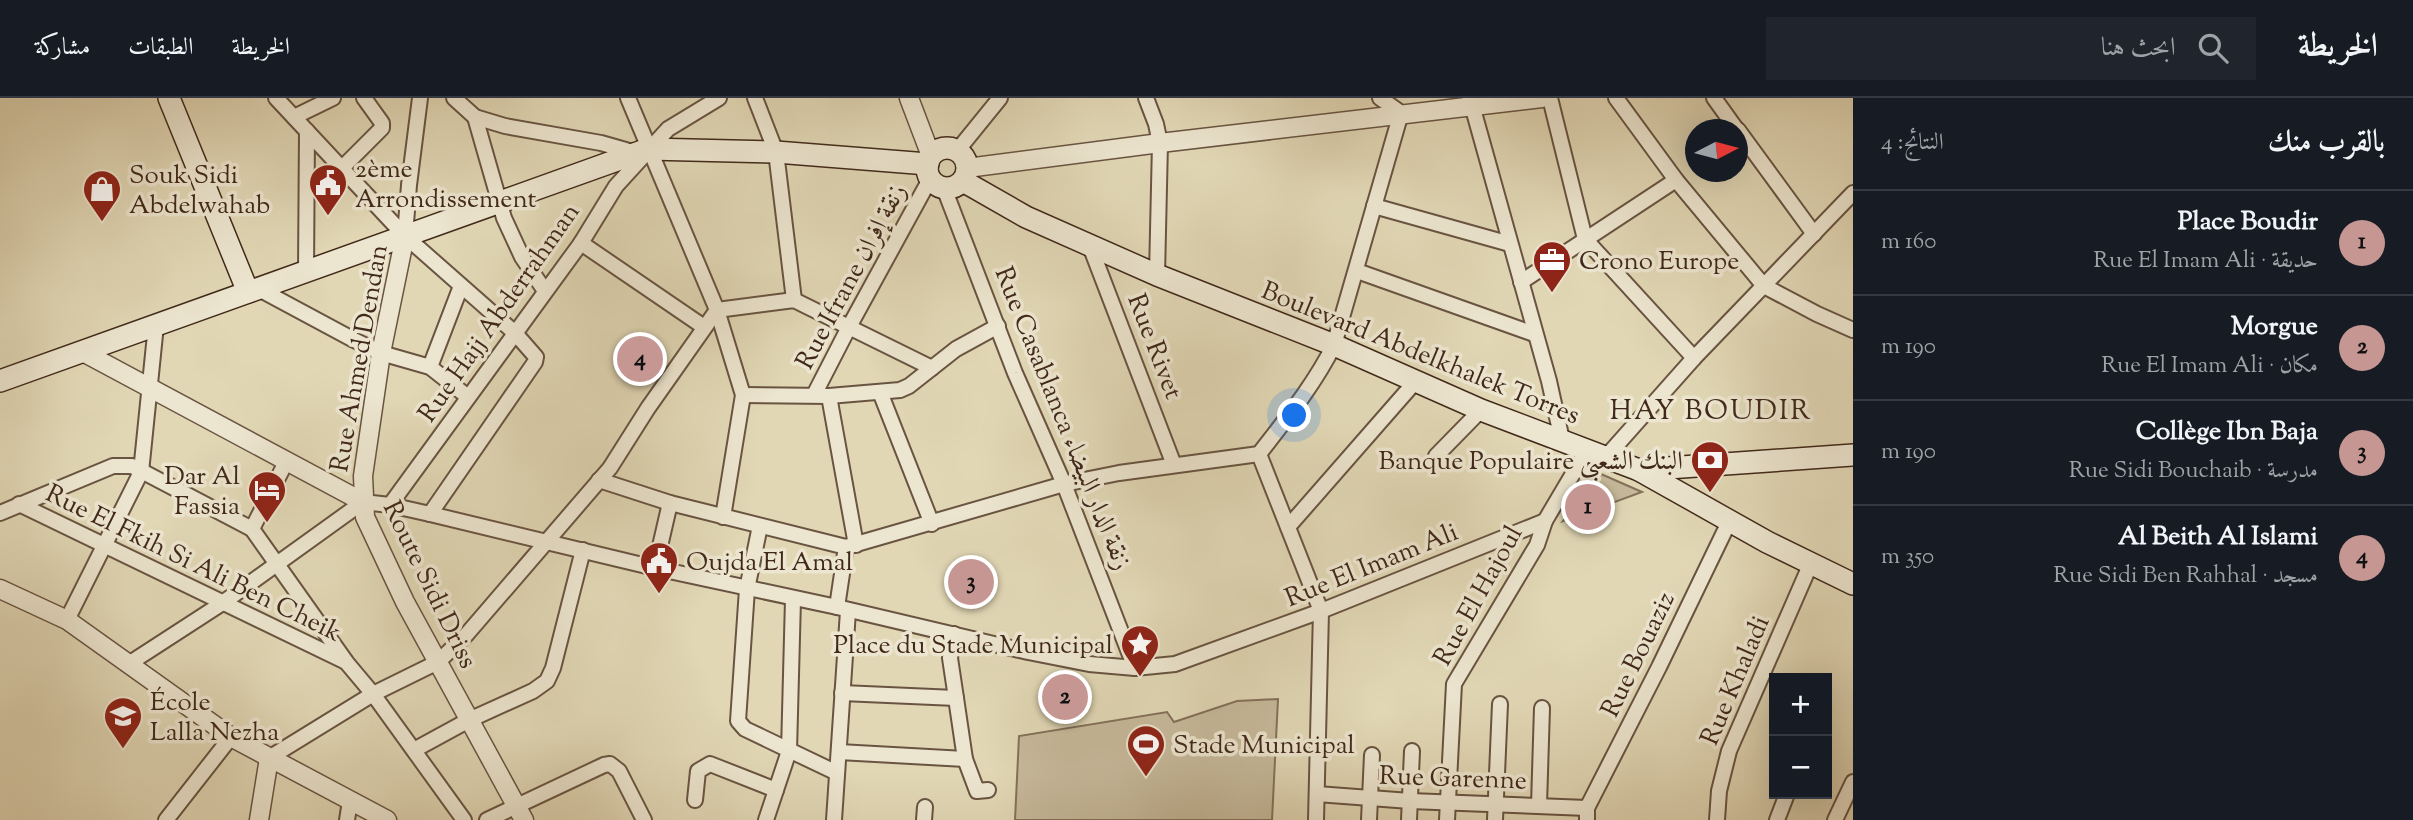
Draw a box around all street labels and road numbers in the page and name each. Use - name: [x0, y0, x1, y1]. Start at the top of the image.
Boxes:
- street label: Rue Ifrane زنقة إفران: [788, 178, 917, 377]
- street label: Rue Hajj Abderrahman: [410, 196, 590, 431]
- street label: Rue Ahmed Dendan: [322, 242, 399, 475]
- street label: Rue Casablanca زنقة الدار البيضاء: [984, 262, 1140, 576]
- street label: Boulevard Abdelkhalek Torres: [1255, 273, 1585, 435]
- street label: Rue Rivet: [1117, 289, 1191, 405]
- street label: Rue El Fkih Si Ali Ben Cheik: [39, 476, 347, 652]
- street label: Route Sidi Driss: [372, 495, 485, 675]
- street label: Rue El Imam Ali: [1280, 515, 1464, 618]
- street label: Rue El Hajoul: [1425, 519, 1533, 673]
- street label: Rue Bouaziz: [1593, 586, 1686, 724]
- street label: Rue Khaladi: [1692, 610, 1780, 752]
- street label: Rue Garenne: [1378, 758, 1527, 801]

